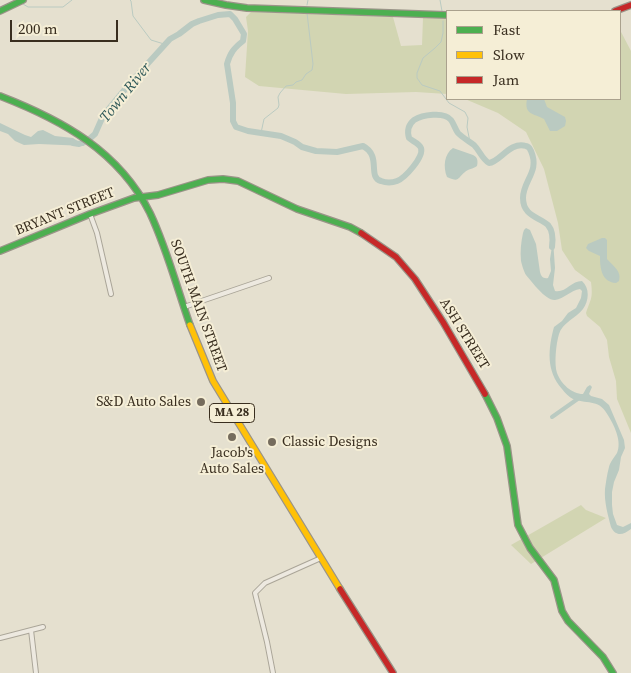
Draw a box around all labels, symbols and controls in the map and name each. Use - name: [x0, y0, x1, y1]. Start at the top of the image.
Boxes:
- scale bar: [12, 10, 120, 42]
- legend: [446, 10, 621, 100]
- text: 200 m: [18, 18, 58, 39]
- text: Fast: [493, 19, 520, 40]
- text: Slow: [493, 44, 525, 65]
- water label: Town River: [97, 60, 155, 126]
- text: Jam: [493, 69, 519, 90]
- street label: BRYANT STREET: [13, 184, 117, 240]
- street label: SOUTH MAIN STREET: [166, 237, 230, 375]
- street label: ASH STREET: [436, 295, 492, 373]
- place label: S&D Auto Sales: [96, 394, 191, 410]
- marker: S&D Auto Sales: [195, 396, 207, 408]
- road number: MA 28: [210, 403, 254, 422]
- marker: Jacob's Auto Sales: [226, 431, 238, 443]
- place label: Classic Designs: [282, 434, 378, 450]
- marker: Classic Designs: [266, 436, 278, 448]
- place label: Jacob's Auto Sales: [200, 445, 264, 478]

